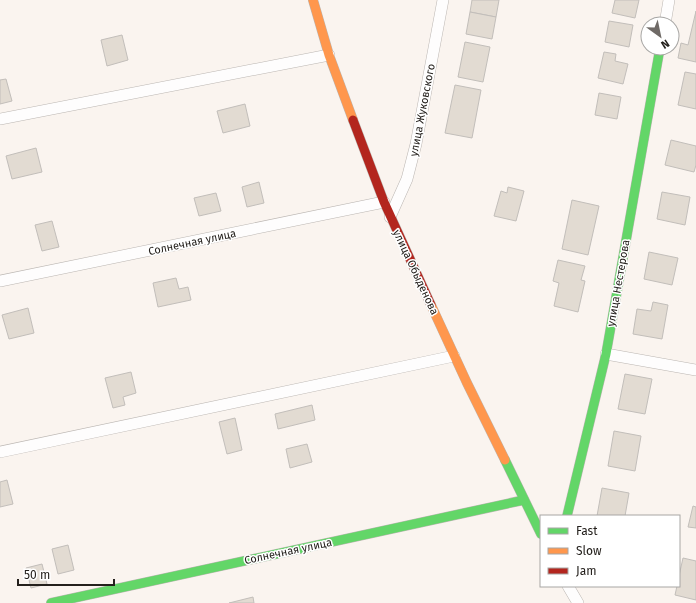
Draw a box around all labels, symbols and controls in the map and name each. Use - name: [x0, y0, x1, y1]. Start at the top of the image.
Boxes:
- north arrow: [640, 16, 680, 56]
- text: N: [659, 37, 672, 51]
- street label: улица Жуковского: [407, 63, 438, 158]
- street label: Солнечная улица: [147, 227, 237, 258]
- street label: улица Обыденова: [390, 227, 441, 317]
- street label: улица Нестерова: [604, 239, 633, 328]
- legend: [540, 515, 680, 587]
- text: Fast: [576, 524, 598, 538]
- street label: Солнечная улица: [243, 536, 333, 567]
- text: Slow: [576, 544, 602, 558]
- scale bar: [18, 561, 114, 587]
- text: Jam: [576, 564, 596, 578]
- text: 50 m: [24, 568, 50, 582]

